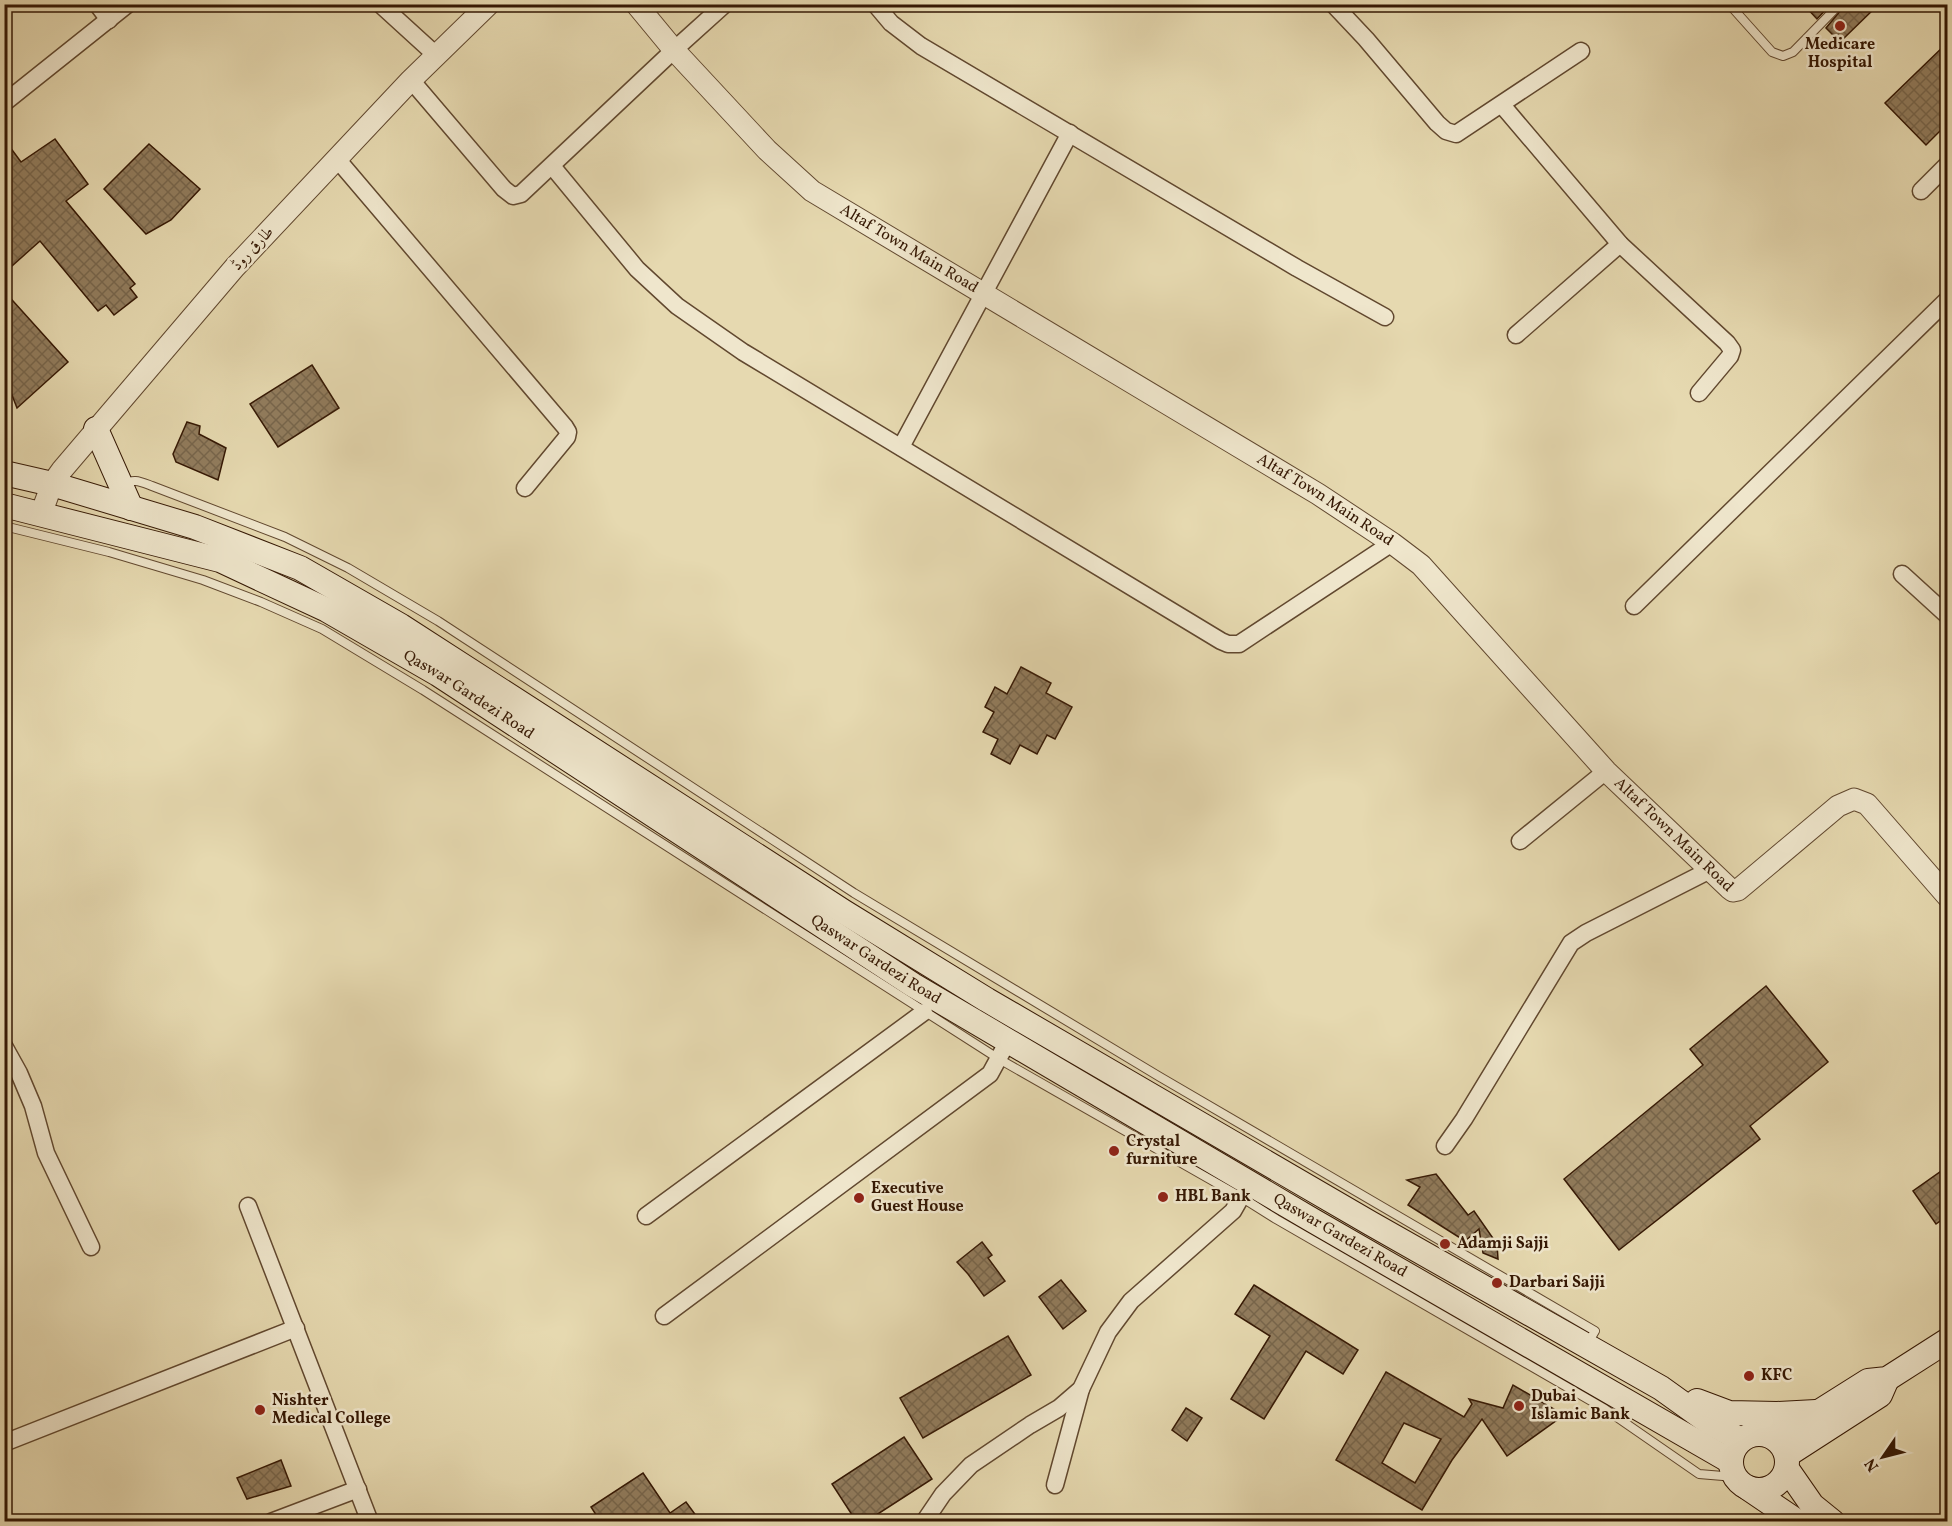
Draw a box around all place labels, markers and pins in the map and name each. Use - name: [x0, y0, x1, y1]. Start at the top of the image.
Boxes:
- marker: Medicare Hospital: [1833, 19, 1847, 33]
- place label: Medicare Hospital: [1805, 34, 1875, 74]
- place label: Crystal furniture: [1126, 1131, 1197, 1171]
- marker: Crystal furniture: [1107, 1144, 1121, 1158]
- place label: Executive Guest House: [871, 1178, 964, 1218]
- place label: HBL Bank: [1175, 1186, 1251, 1208]
- marker: HBL Bank: [1156, 1190, 1170, 1204]
- marker: Executive Guest House: [852, 1191, 866, 1205]
- place label: Adamji Sajji: [1457, 1233, 1549, 1255]
- marker: Adamji Sajji: [1438, 1237, 1452, 1251]
- place label: Darbari Sajji: [1509, 1272, 1605, 1294]
- marker: Darbari Sajji: [1490, 1276, 1504, 1290]
- place label: KFC: [1761, 1365, 1792, 1387]
- marker: KFC: [1742, 1369, 1756, 1383]
- place label: Dubai Islamic Bank: [1531, 1386, 1630, 1426]
- place label: Nishter Medical College: [272, 1390, 391, 1430]
- marker: Dubai Islamic Bank: [1512, 1399, 1526, 1413]
- marker: Nishter Medical College: [253, 1403, 267, 1417]

